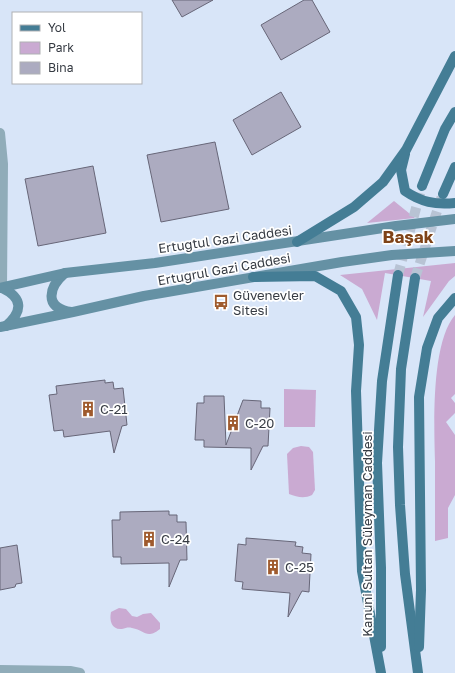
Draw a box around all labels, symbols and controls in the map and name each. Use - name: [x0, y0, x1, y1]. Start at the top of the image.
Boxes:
- legend: [12, 12, 142, 84]
- text: Yol: [48, 20, 66, 35]
- text: Park: [48, 40, 74, 55]
- text: Bina: [48, 60, 73, 75]
- street label: Ertuğtul Gazi Caddesi: [157, 222, 293, 256]
- district label: Başak: [382, 226, 434, 247]
- street label: Ertuğrul Gazi Caddesi: [156, 249, 292, 289]
- place label: Güvenevler Sitesi: [233, 287, 304, 318]
- bus stop icon: Güvenevler Sitesi: [212, 293, 230, 311]
- building icon: C-21: [79, 400, 97, 418]
- place label: C-21: [100, 401, 128, 417]
- building icon: C-20: [224, 414, 242, 432]
- place label: C-20: [245, 415, 274, 431]
- street label: Kanuni Sultan Süleyman Caddesi: [359, 431, 375, 637]
- building icon: C-24: [140, 530, 158, 548]
- place label: C-24: [161, 531, 190, 547]
- building icon: C-25: [264, 558, 282, 576]
- place label: C-25: [285, 559, 314, 575]

